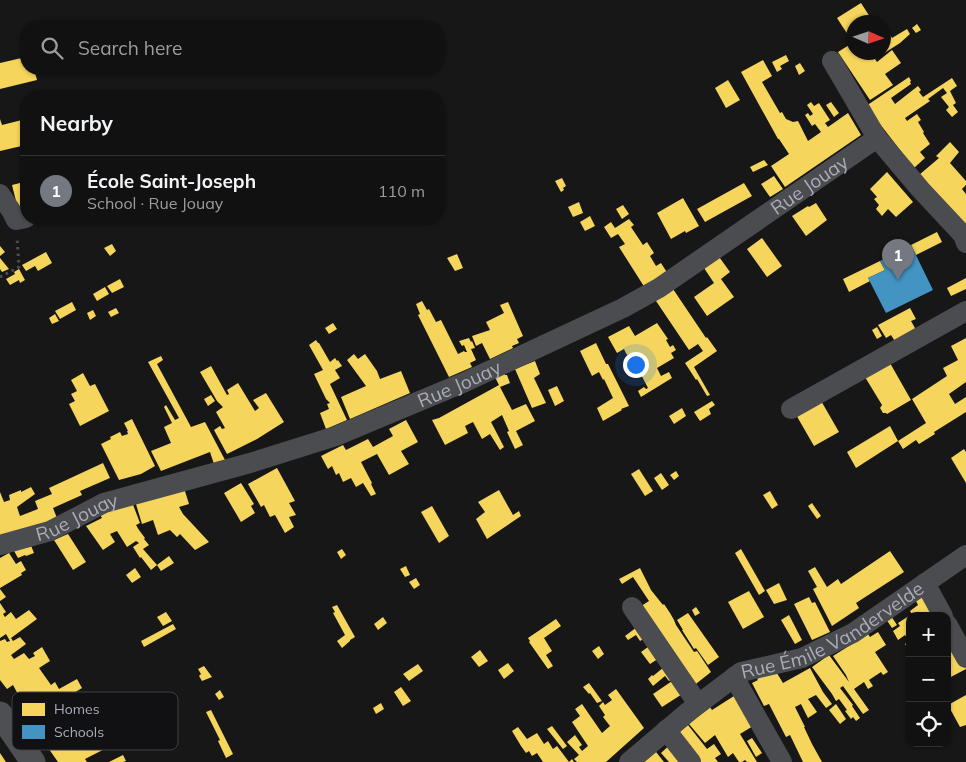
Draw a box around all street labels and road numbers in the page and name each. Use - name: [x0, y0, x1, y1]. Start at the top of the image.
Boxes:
- street label: Rue Jouay: [766, 150, 853, 220]
- street label: Rue Jouay: [414, 355, 505, 413]
- street label: Rue Jouay: [33, 488, 120, 546]
- street label: Rue Émile Vandervelde: [738, 576, 928, 684]

